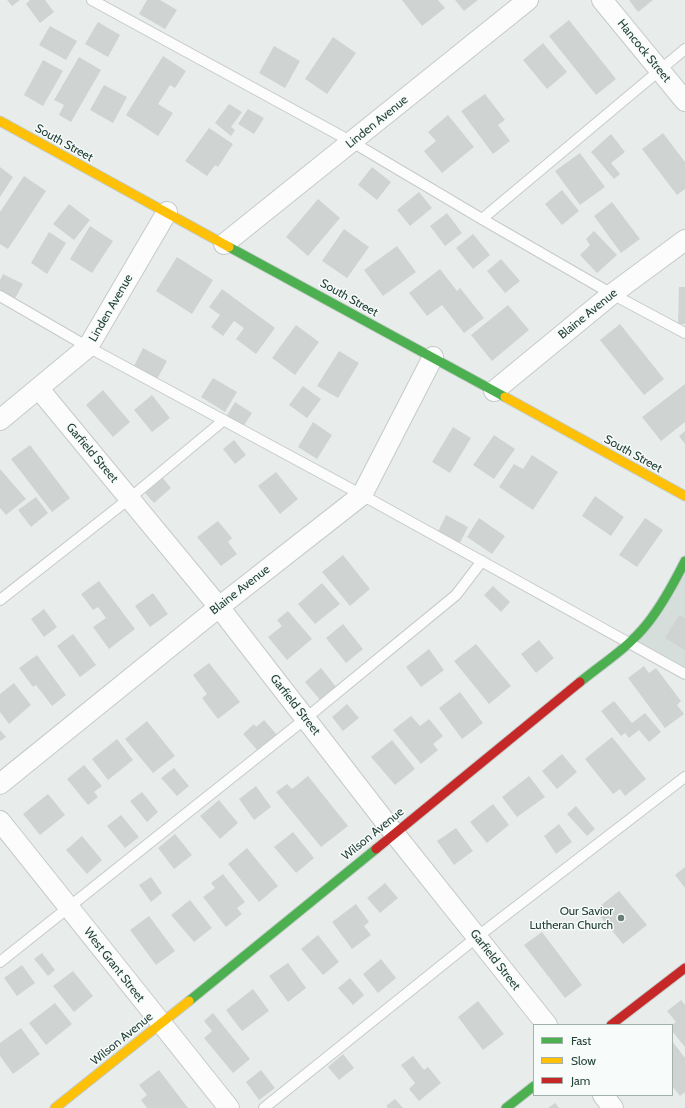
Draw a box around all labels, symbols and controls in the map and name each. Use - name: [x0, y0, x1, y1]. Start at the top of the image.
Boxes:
- street label: Hancock Street: [614, 16, 674, 86]
- street label: Linden Avenue: [343, 93, 411, 151]
- street label: South Street: [33, 121, 95, 165]
- street label: Linden Avenue: [86, 272, 136, 344]
- street label: South Street: [318, 276, 380, 320]
- street label: Blaine Avenue: [556, 286, 620, 342]
- street label: Garfield Street: [63, 420, 121, 486]
- street label: South Street: [602, 432, 664, 476]
- street label: Blaine Avenue: [207, 562, 273, 618]
- street label: Garfield Street: [267, 672, 323, 738]
- street label: Wilson Avenue: [339, 805, 407, 863]
- place label: Our Savior Lutheran Church: [529, 904, 613, 932]
- marker: Our Savior Lutheran Church: [616, 913, 626, 923]
- street label: West Grant Street: [80, 925, 148, 1005]
- street label: Garfield Street: [467, 927, 523, 993]
- street label: Wilson Avenue: [88, 1010, 156, 1068]
- legend: [533, 1024, 673, 1096]
- text: Fast: [571, 1033, 591, 1048]
- text: Slow: [571, 1053, 596, 1068]
- text: Jam: [571, 1073, 590, 1088]

